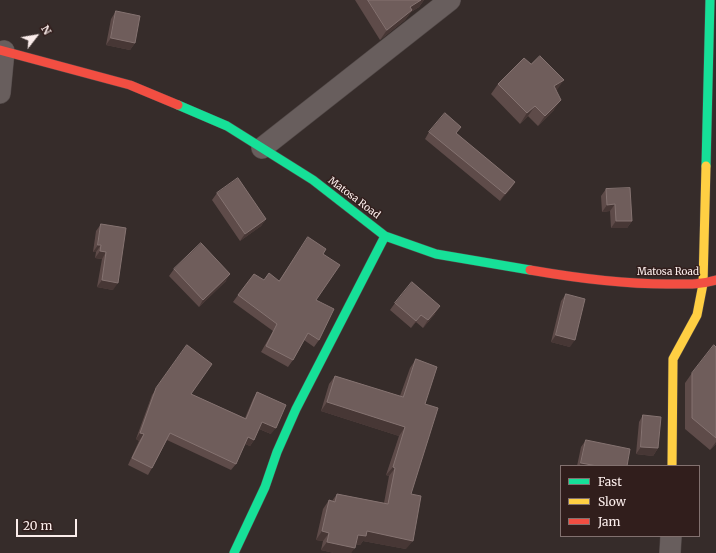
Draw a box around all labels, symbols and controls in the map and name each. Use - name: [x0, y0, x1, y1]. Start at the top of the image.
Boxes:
- north arrow: [16, 16, 56, 56]
- text: N: [38, 22, 55, 37]
- street label: Matosa Road: [326, 175, 382, 221]
- street label: Matosa Road: [637, 266, 699, 278]
- legend: [560, 465, 700, 537]
- text: Fast: [598, 474, 622, 489]
- text: Slow: [598, 494, 626, 509]
- scale bar: [18, 511, 79, 537]
- text: Jam: [598, 514, 620, 529]
- text: 20 m: [23, 518, 52, 533]

